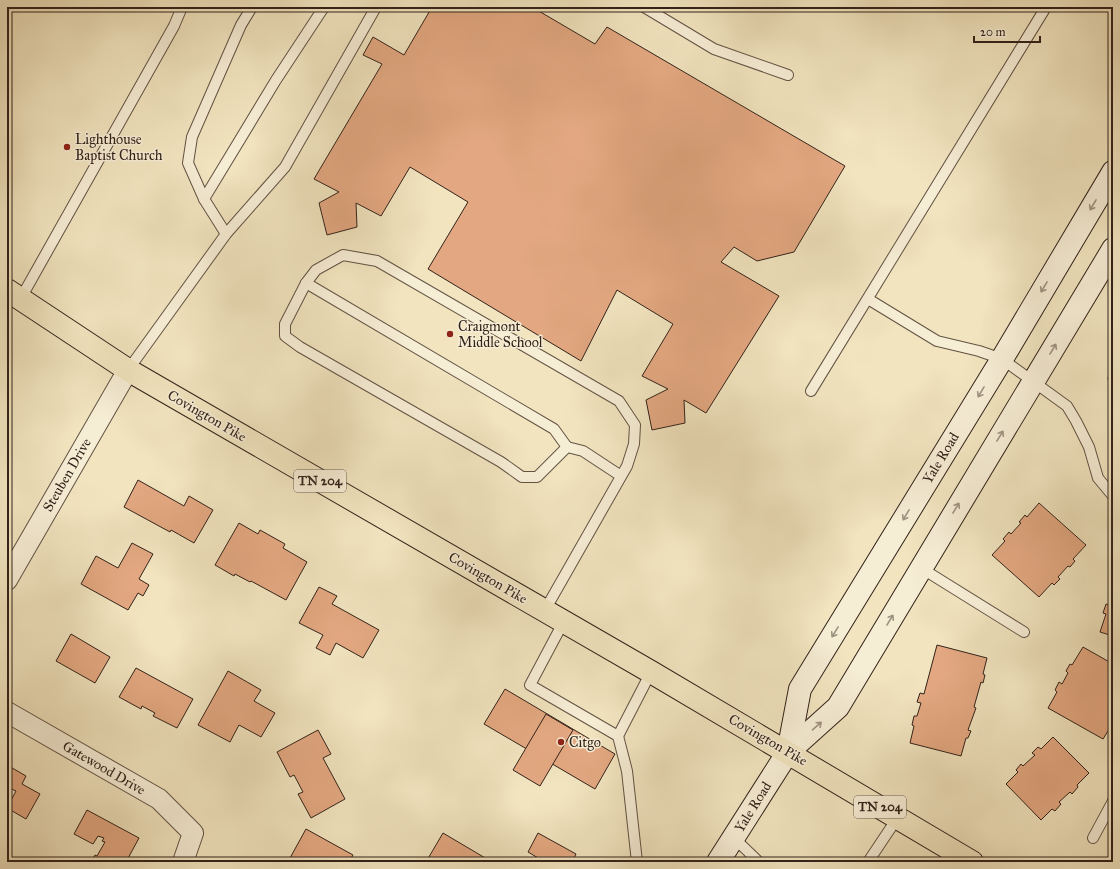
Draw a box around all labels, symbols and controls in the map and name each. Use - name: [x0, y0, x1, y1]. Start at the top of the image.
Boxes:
- scale bar: [974, 18, 1040, 44]
- text: 20 m: [980, 25, 1006, 39]
- place label: Lighthouse Baptist Church: [75, 131, 163, 164]
- marker: Lighthouse Baptist Church: [62, 142, 72, 152]
- one-way arrow: [1089, 199, 1097, 210]
- one-way arrow: [1040, 281, 1048, 293]
- place label: Craigmont Middle School: [458, 318, 543, 351]
- marker: Craigmont Middle School: [445, 329, 455, 339]
- one-way arrow: [1050, 343, 1058, 355]
- one-way arrow: [977, 386, 985, 398]
- street label: Covington Pike: [165, 387, 250, 445]
- street label: Yale Road: [919, 429, 963, 487]
- one-way arrow: [996, 430, 1005, 441]
- street label: Steuben Drive: [39, 435, 95, 515]
- road number: TN 204: [294, 470, 346, 492]
- one-way arrow: [953, 502, 961, 514]
- one-way arrow: [902, 509, 910, 521]
- street label: Covington Pike: [446, 549, 531, 607]
- one-way arrow: [886, 615, 894, 626]
- one-way arrow: [830, 626, 838, 638]
- street label: Covington Pike: [726, 711, 811, 769]
- one-way arrow: [812, 721, 822, 730]
- place label: Citgo: [569, 734, 601, 751]
- street label: Gatewood Drive: [60, 737, 149, 799]
- marker: Citgo: [556, 737, 566, 747]
- street label: Yale Road: [731, 779, 775, 835]
- road number: TN 204: [854, 796, 906, 818]

